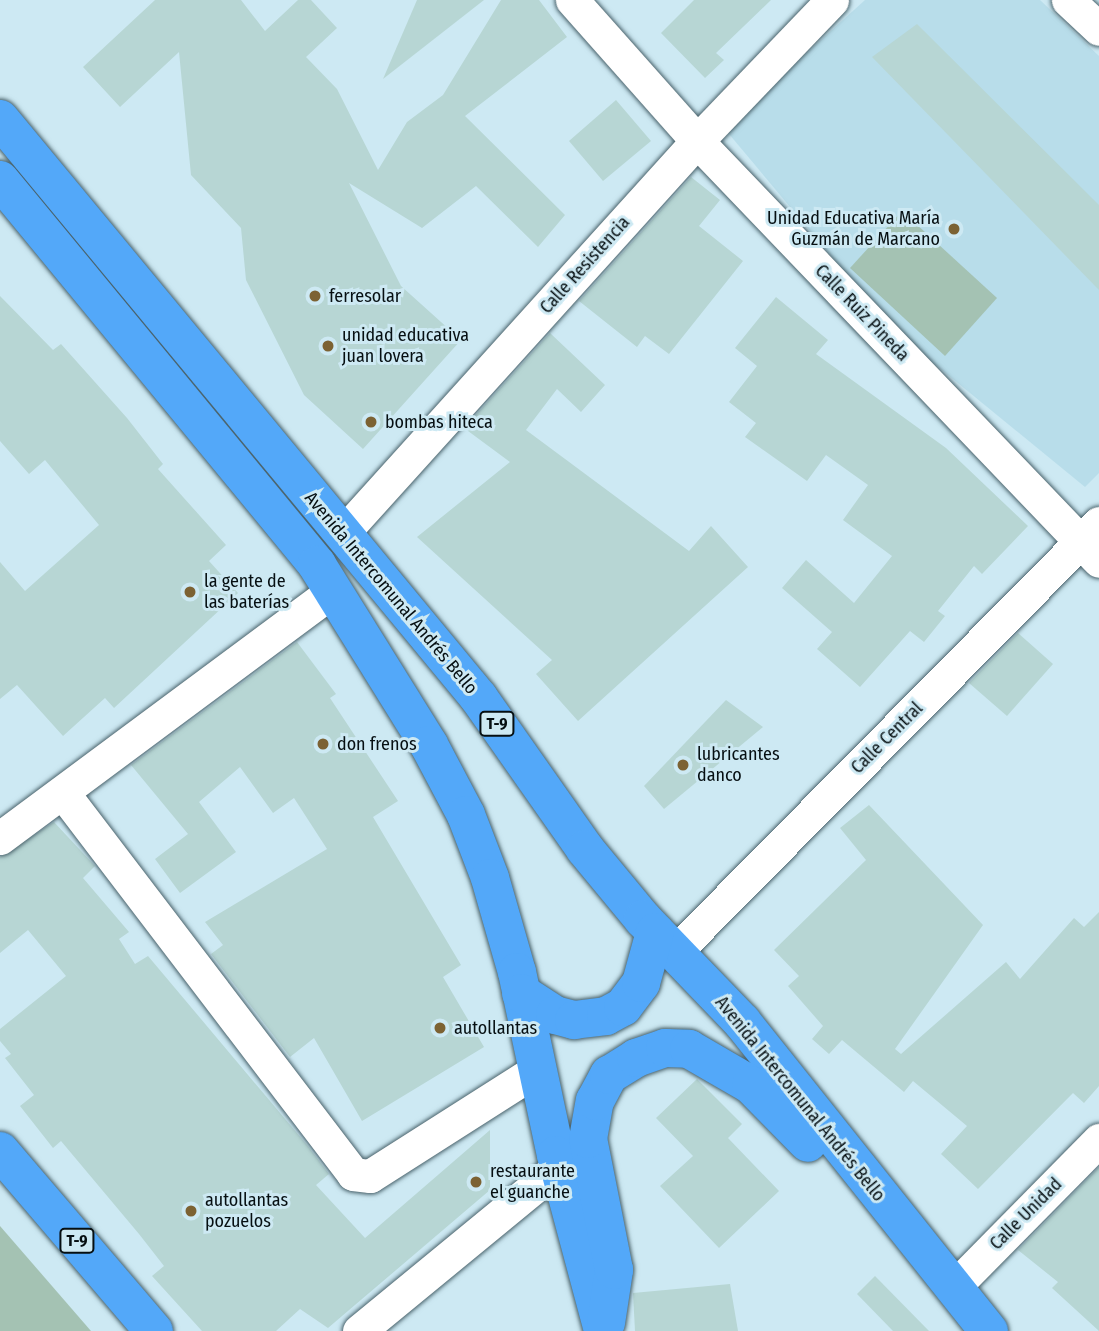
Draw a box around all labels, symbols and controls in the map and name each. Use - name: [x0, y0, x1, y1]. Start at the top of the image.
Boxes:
- place label: Unidad Educativa María Guzmán de Marcano: [767, 208, 940, 250]
- street label: Calle Resistencia: [536, 212, 634, 318]
- marker: Unidad Educativa María Guzmán de Marcano: [946, 221, 962, 237]
- street label: Calle Ruiz Pineda: [810, 260, 914, 366]
- place label: ferresolar: [329, 285, 401, 307]
- marker: ferresolar: [307, 288, 323, 304]
- place label: unidad educativa juan lovera: [342, 325, 469, 368]
- marker: unidad educativa juan lovera: [320, 338, 336, 354]
- place label: bombas hiteca: [385, 411, 493, 433]
- marker: bombas hiteca: [363, 414, 379, 430]
- street label: Avenida Intercomunal Andrés Bello: [300, 487, 482, 699]
- place label: la gente de las baterías: [204, 571, 289, 614]
- marker: la gente de las baterías: [182, 584, 198, 600]
- street label: Calle Central: [847, 698, 927, 778]
- road number: T-9: [478, 712, 516, 736]
- place label: don frenos: [337, 733, 417, 755]
- marker: don frenos: [315, 736, 331, 752]
- place label: lubricantes danco: [697, 744, 780, 786]
- marker: lubricantes danco: [675, 757, 691, 773]
- street label: Avenida Intercomunal Andrés Bello: [711, 992, 889, 1206]
- place label: autollantas: [454, 1017, 537, 1039]
- marker: autollantas: [432, 1020, 448, 1036]
- place label: restaurante el guanche: [490, 1161, 575, 1204]
- marker: restaurante el guanche: [468, 1174, 484, 1190]
- street label: Calle Unidad: [986, 1174, 1066, 1254]
- place label: autollantas pozuelos: [205, 1190, 288, 1232]
- marker: autollantas pozuelos: [183, 1203, 199, 1219]
- road number: T-9: [58, 1228, 96, 1254]

